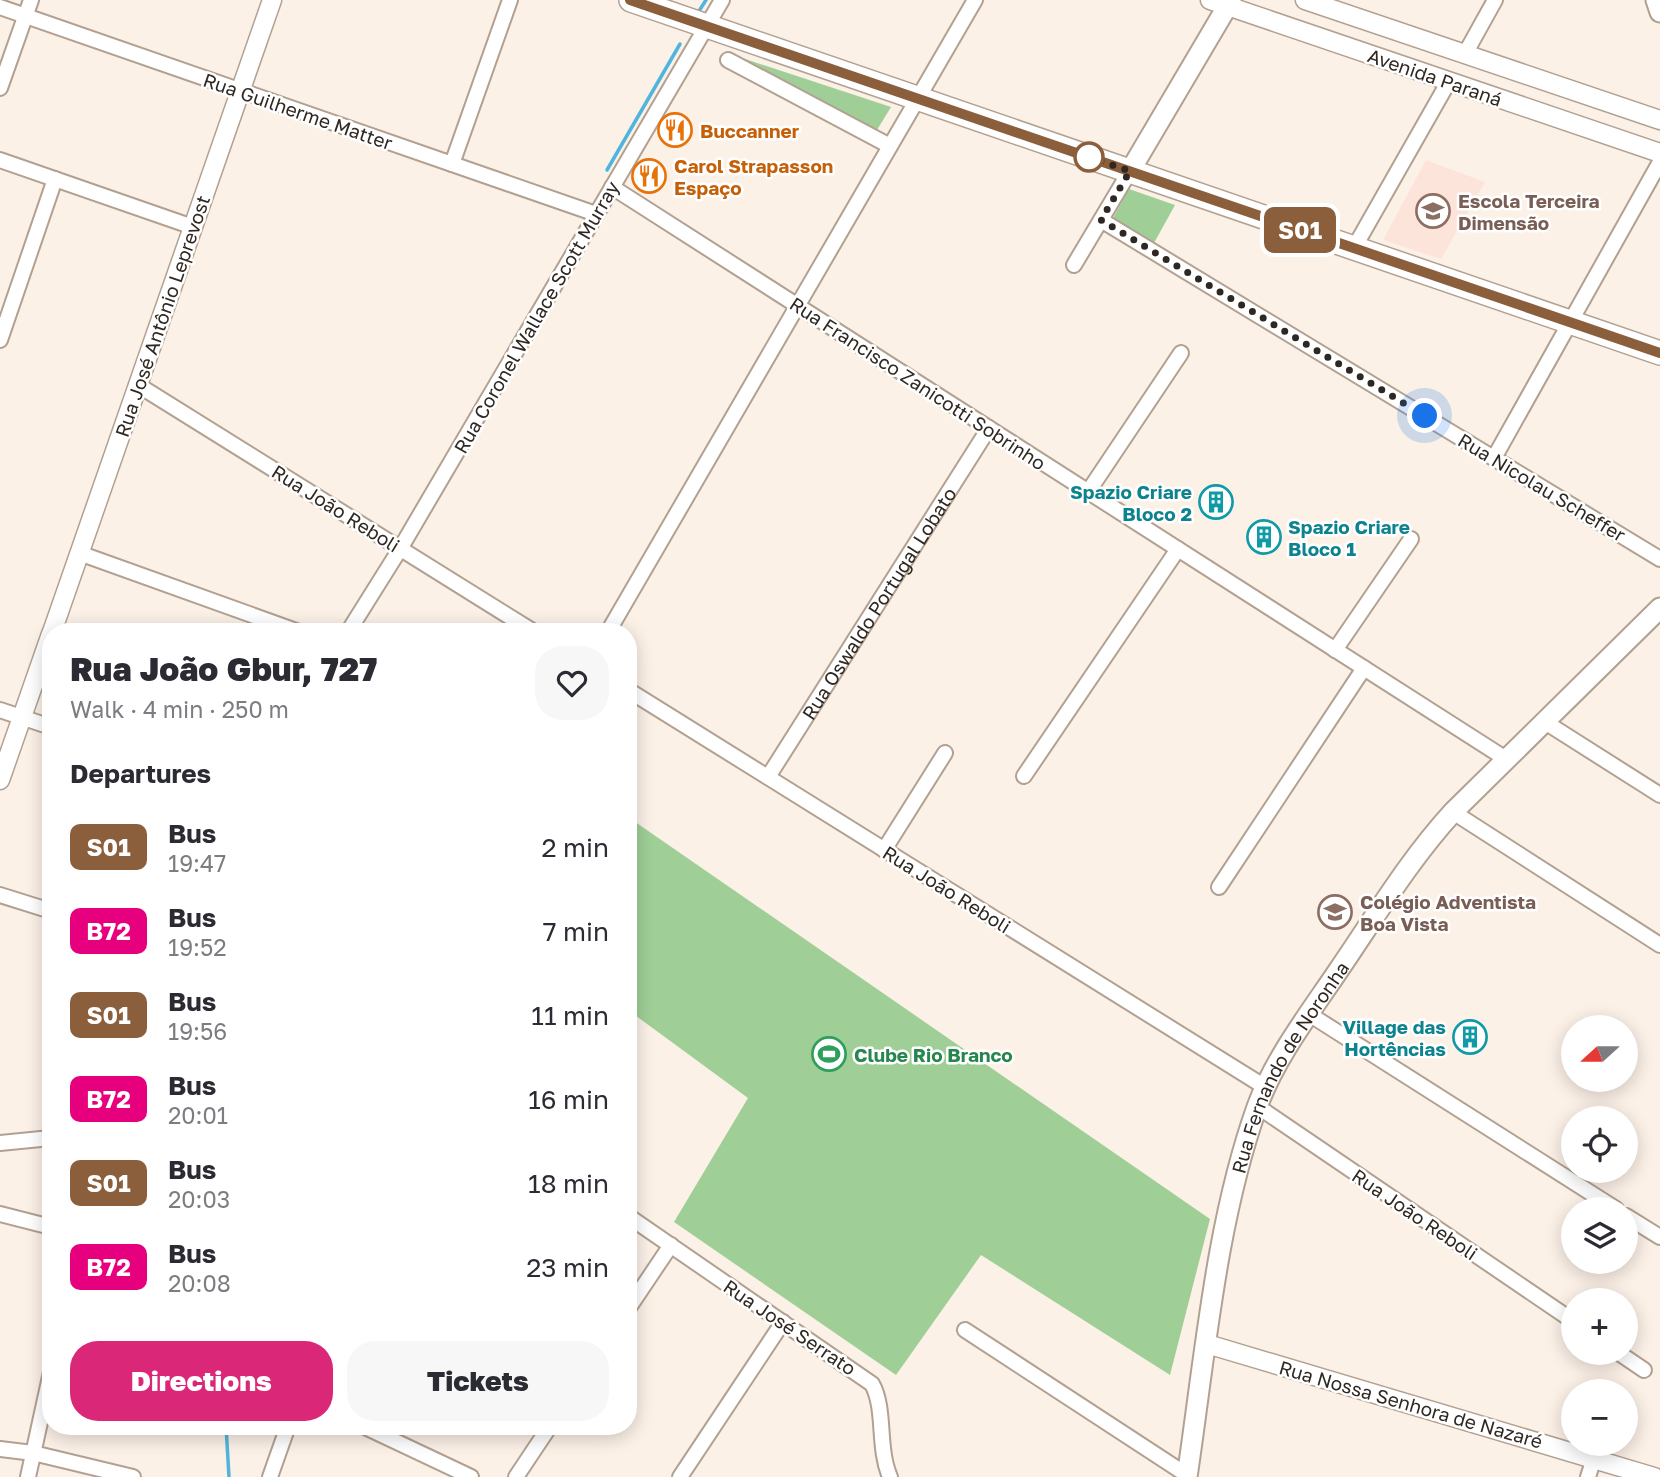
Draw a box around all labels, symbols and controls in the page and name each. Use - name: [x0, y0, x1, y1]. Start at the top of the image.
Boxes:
- street label: Avenida Paraná: [1365, 43, 1505, 111]
- street label: Rua Guilherme Matter: [200, 68, 396, 154]
- restaurant icon: Buccanner: [656, 111, 694, 149]
- place label: Buccanner: [700, 119, 800, 142]
- unlabelled marker: [1074, 142, 1104, 172]
- place label: Carol Strapasson Espaço: [674, 154, 833, 199]
- restaurant icon: Carol Strapasson Espaço: [630, 157, 668, 195]
- street label: Rua Coronel Wallace Scott Murray: [448, 177, 624, 457]
- place label: Escola Terceira Dimensão: [1458, 189, 1600, 234]
- street label: Rua José Antônio Leprevost: [110, 192, 214, 440]
- school or university icon: Escola Terceira Dimensão: [1414, 192, 1452, 230]
- line badge: S01: [1260, 207, 1340, 253]
- text: S01: [1278, 215, 1322, 244]
- street label: Rua Francisco Zanicotti Sobrinho: [786, 292, 1050, 474]
- your location: [1407, 398, 1442, 433]
- street label: Rua Nicolau Scheffer: [1454, 428, 1630, 546]
- street label: Rua João Reboli: [268, 459, 404, 557]
- place label: Spazio Criare Bloco 2: [1070, 480, 1192, 525]
- street label: Rua Oswaldo Portugal Lobato: [796, 483, 960, 723]
- building icon: Spazio Criare Bloco 2: [1197, 483, 1235, 521]
- place label: Spazio Criare Bloco 1: [1288, 515, 1410, 560]
- building icon: Spazio Criare Bloco 1: [1245, 518, 1283, 556]
- button: heart: [535, 646, 609, 720]
- text: Rua João Gbur, 727: [70, 649, 377, 688]
- text: Walk · 4 min · 250 m: [70, 695, 289, 723]
- text: Departures: [70, 758, 211, 789]
- text: Bus: [168, 818, 216, 849]
- text: S01: [86, 832, 131, 861]
- text: 2 min: [541, 832, 609, 863]
- street label: Rua João Reboli: [879, 840, 1015, 938]
- text: 19:47: [168, 849, 226, 877]
- place label: Colégio Adventista Boa Vista: [1360, 890, 1536, 935]
- school or university icon: Colégio Adventista Boa Vista: [1316, 893, 1354, 931]
- text: Bus: [168, 902, 216, 933]
- text: B72: [86, 916, 131, 945]
- text: 7 min: [543, 916, 609, 947]
- text: 19:52: [168, 933, 227, 961]
- street label: Rua Fernando de Noronha: [1226, 957, 1353, 1176]
- text: Bus: [168, 986, 216, 1017]
- text: S01: [86, 1000, 131, 1029]
- text: 11 min: [531, 1000, 609, 1031]
- place label: Village das Hortências: [1343, 1015, 1446, 1060]
- north arrow: [1561, 1015, 1638, 1092]
- map controls: [1561, 1015, 1638, 1456]
- text: 19:56: [168, 1017, 227, 1045]
- building icon: Village das Hortências: [1451, 1018, 1489, 1056]
- sports icon: Clube Rio Branco: [810, 1035, 848, 1073]
- place label: Clube Rio Branco: [854, 1043, 1013, 1066]
- text: Bus: [168, 1070, 216, 1101]
- text: B72: [86, 1084, 131, 1113]
- text: 16 min: [528, 1084, 609, 1115]
- text: 20:01: [168, 1101, 228, 1129]
- button: locate: [1561, 1106, 1638, 1183]
- text: Bus: [168, 1154, 216, 1185]
- street label: Rua João Reboli: [1348, 1164, 1482, 1264]
- text: S01: [86, 1168, 131, 1197]
- text: 18 min: [528, 1168, 609, 1199]
- text: 20:03: [168, 1185, 230, 1213]
- button: layers: [1561, 1197, 1638, 1274]
- text: Bus: [168, 1238, 216, 1269]
- text: B72: [86, 1252, 131, 1281]
- text: 23 min: [526, 1252, 609, 1283]
- text: 20:08: [168, 1269, 231, 1297]
- street label: Rua José Serrato: [719, 1274, 861, 1380]
- button: +: [1561, 1288, 1638, 1365]
- button: Directions: [70, 1341, 333, 1421]
- button: Tickets: [347, 1341, 609, 1421]
- street label: Rua Nossa Senhora de Nazaré: [1277, 1355, 1545, 1453]
- button: −: [1561, 1379, 1638, 1456]

